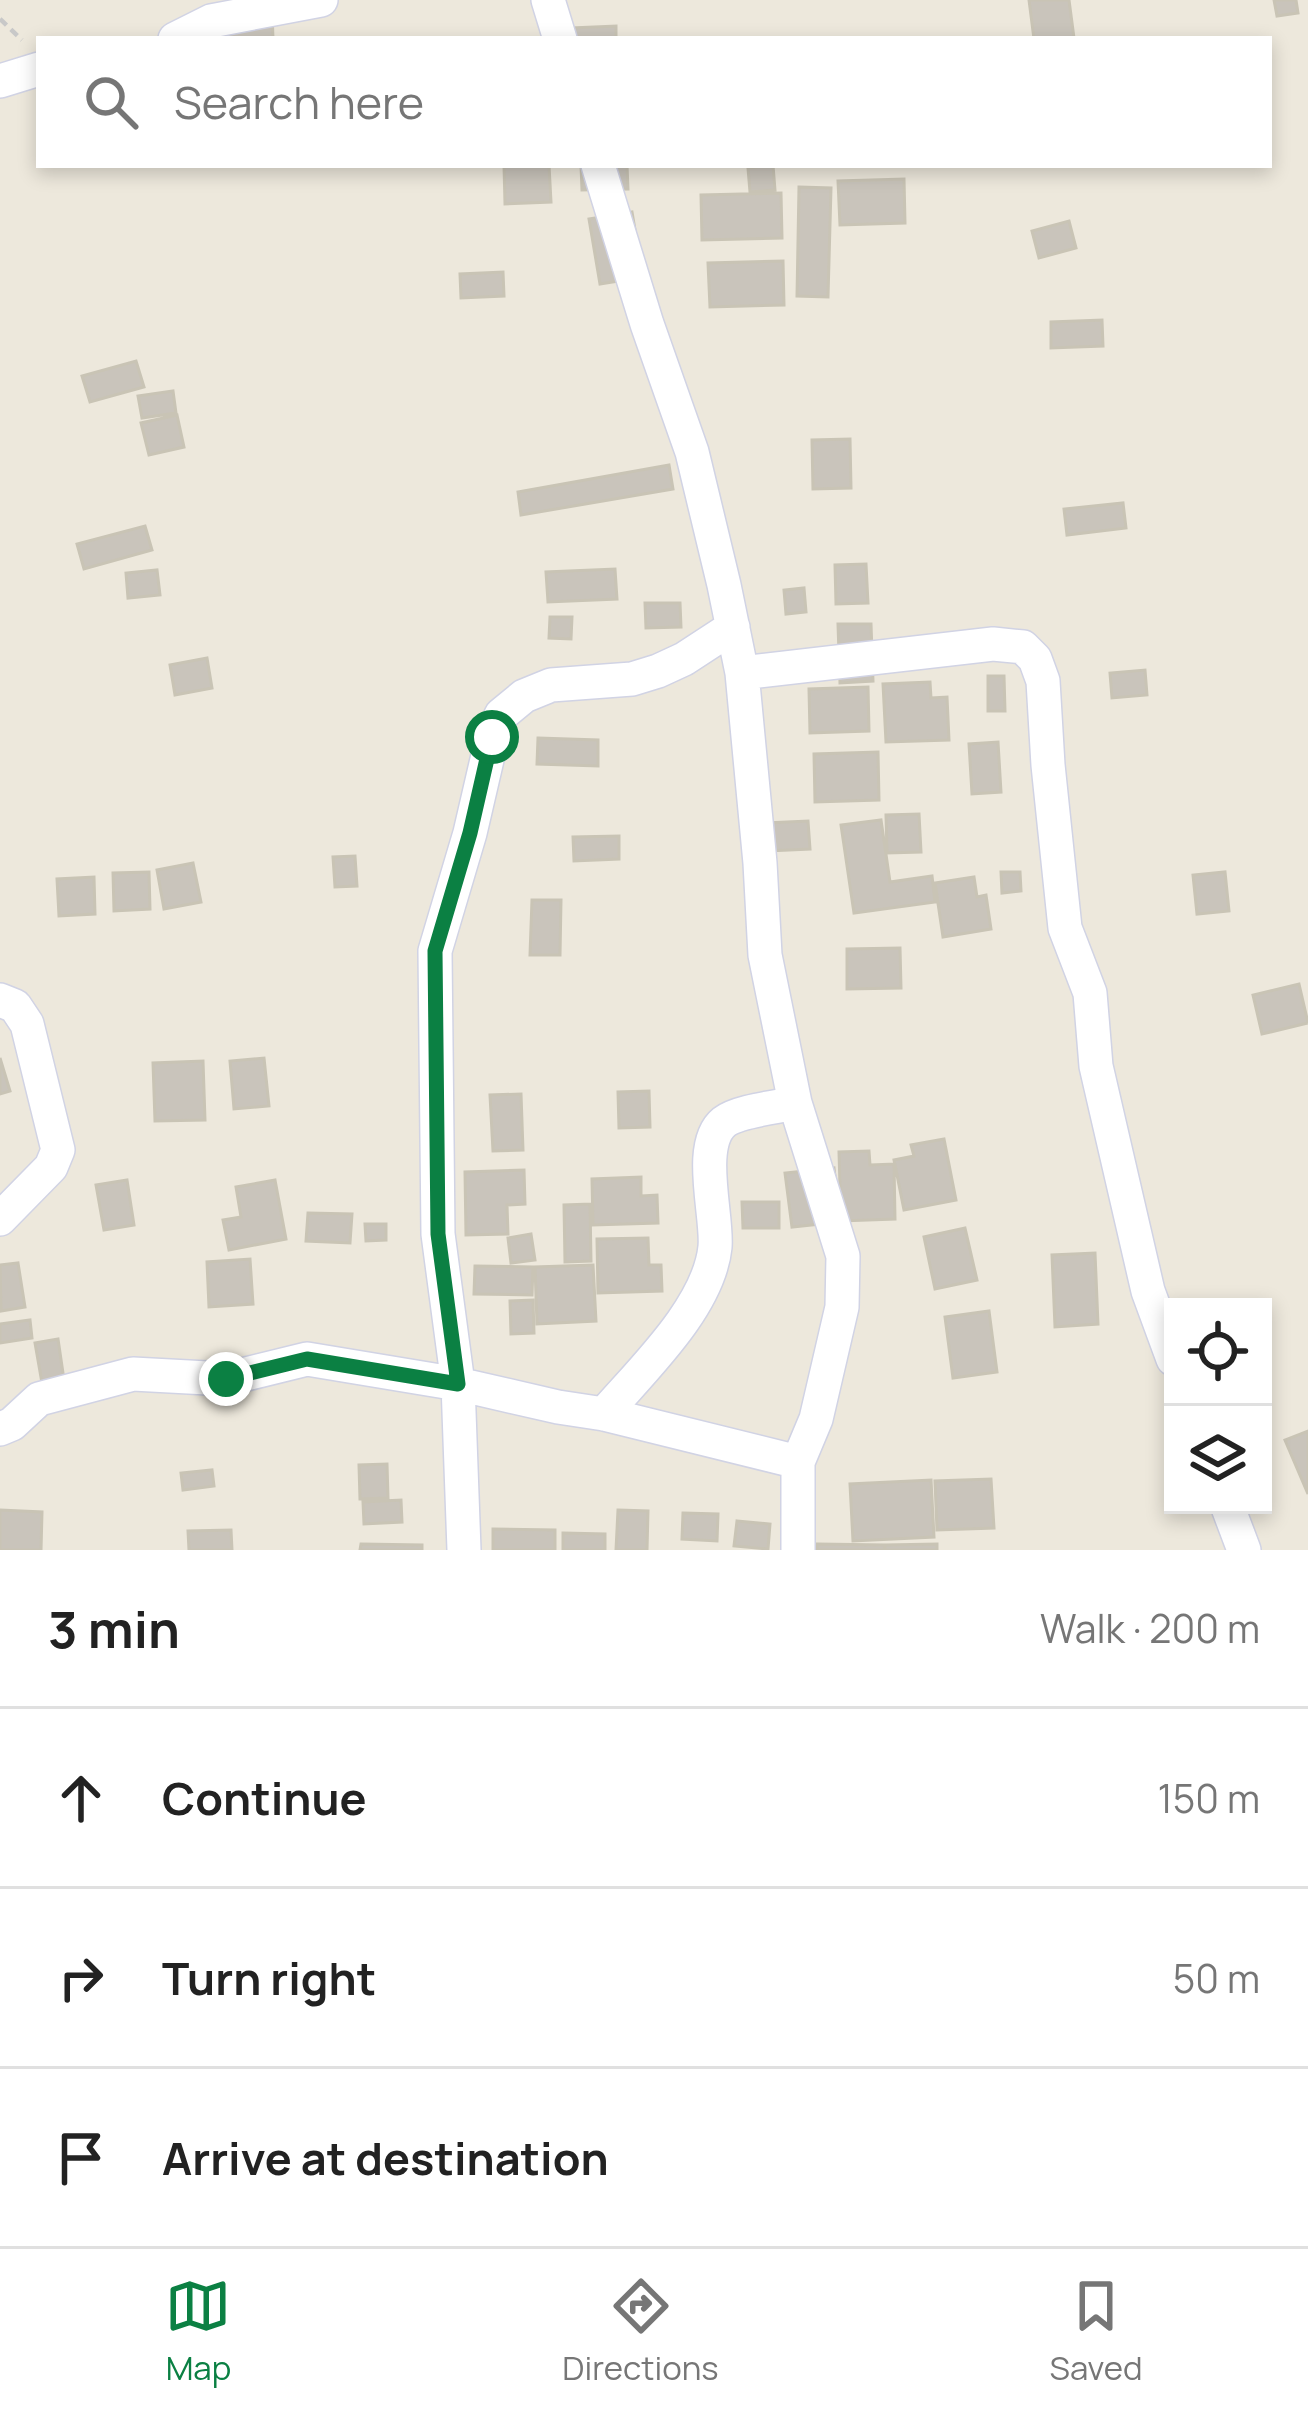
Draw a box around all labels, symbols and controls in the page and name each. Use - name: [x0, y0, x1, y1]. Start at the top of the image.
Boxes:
- search box: [36, 36, 1272, 168]
- icon: search: [78, 69, 144, 135]
- text: Search here: [174, 71, 424, 133]
- route start: [465, 710, 519, 764]
- map controls: [1164, 1298, 1272, 1514]
- button: locate: [1164, 1298, 1272, 1406]
- route end: [199, 1352, 253, 1406]
- button: layers: [1164, 1406, 1272, 1514]
- text: 3 min: [48, 1594, 180, 1663]
- text: Walk · 200 m: [1040, 1601, 1260, 1655]
- icon: ahead: [48, 1765, 114, 1831]
- text: Continue: [162, 1767, 367, 1829]
- text: 150 m: [1158, 1771, 1260, 1825]
- icon: right: [48, 1945, 114, 2011]
- text: Turn right: [162, 1947, 376, 2009]
- text: 50 m: [1173, 1951, 1260, 2005]
- icon: arrive: [48, 2125, 114, 2191]
- text: Arrive at destination: [162, 2127, 609, 2189]
- tab: Map: [165, 2273, 231, 2390]
- tab: Directions: [562, 2273, 719, 2390]
- tab: Saved: [1050, 2273, 1143, 2390]

